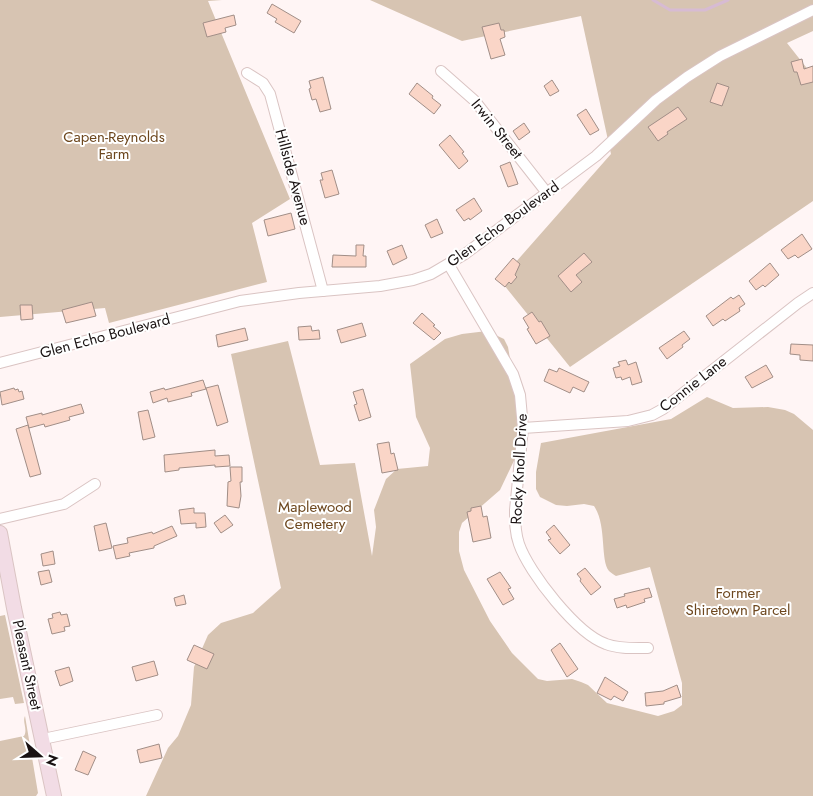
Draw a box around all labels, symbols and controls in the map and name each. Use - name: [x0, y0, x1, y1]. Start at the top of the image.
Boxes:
- street label: Irwin Street: [466, 94, 528, 164]
- park label: Capen-Reynolds Farm: [63, 126, 165, 165]
- street label: Hillside Avenue: [270, 126, 317, 228]
- street label: Glen Echo Boulevard: [442, 176, 564, 272]
- street label: Glen Echo Boulevard: [37, 308, 173, 364]
- street label: Connie Lane: [655, 351, 731, 417]
- street label: Rocky Knoll Drive: [505, 413, 533, 525]
- park label: Maplewood Cemetery: [278, 496, 352, 535]
- park label: Former Shiretown Parcel: [685, 582, 791, 621]
- street label: Pleasant Street: [7, 618, 47, 712]
- north arrow: [15, 731, 65, 781]
- text: N: [41, 752, 64, 769]

